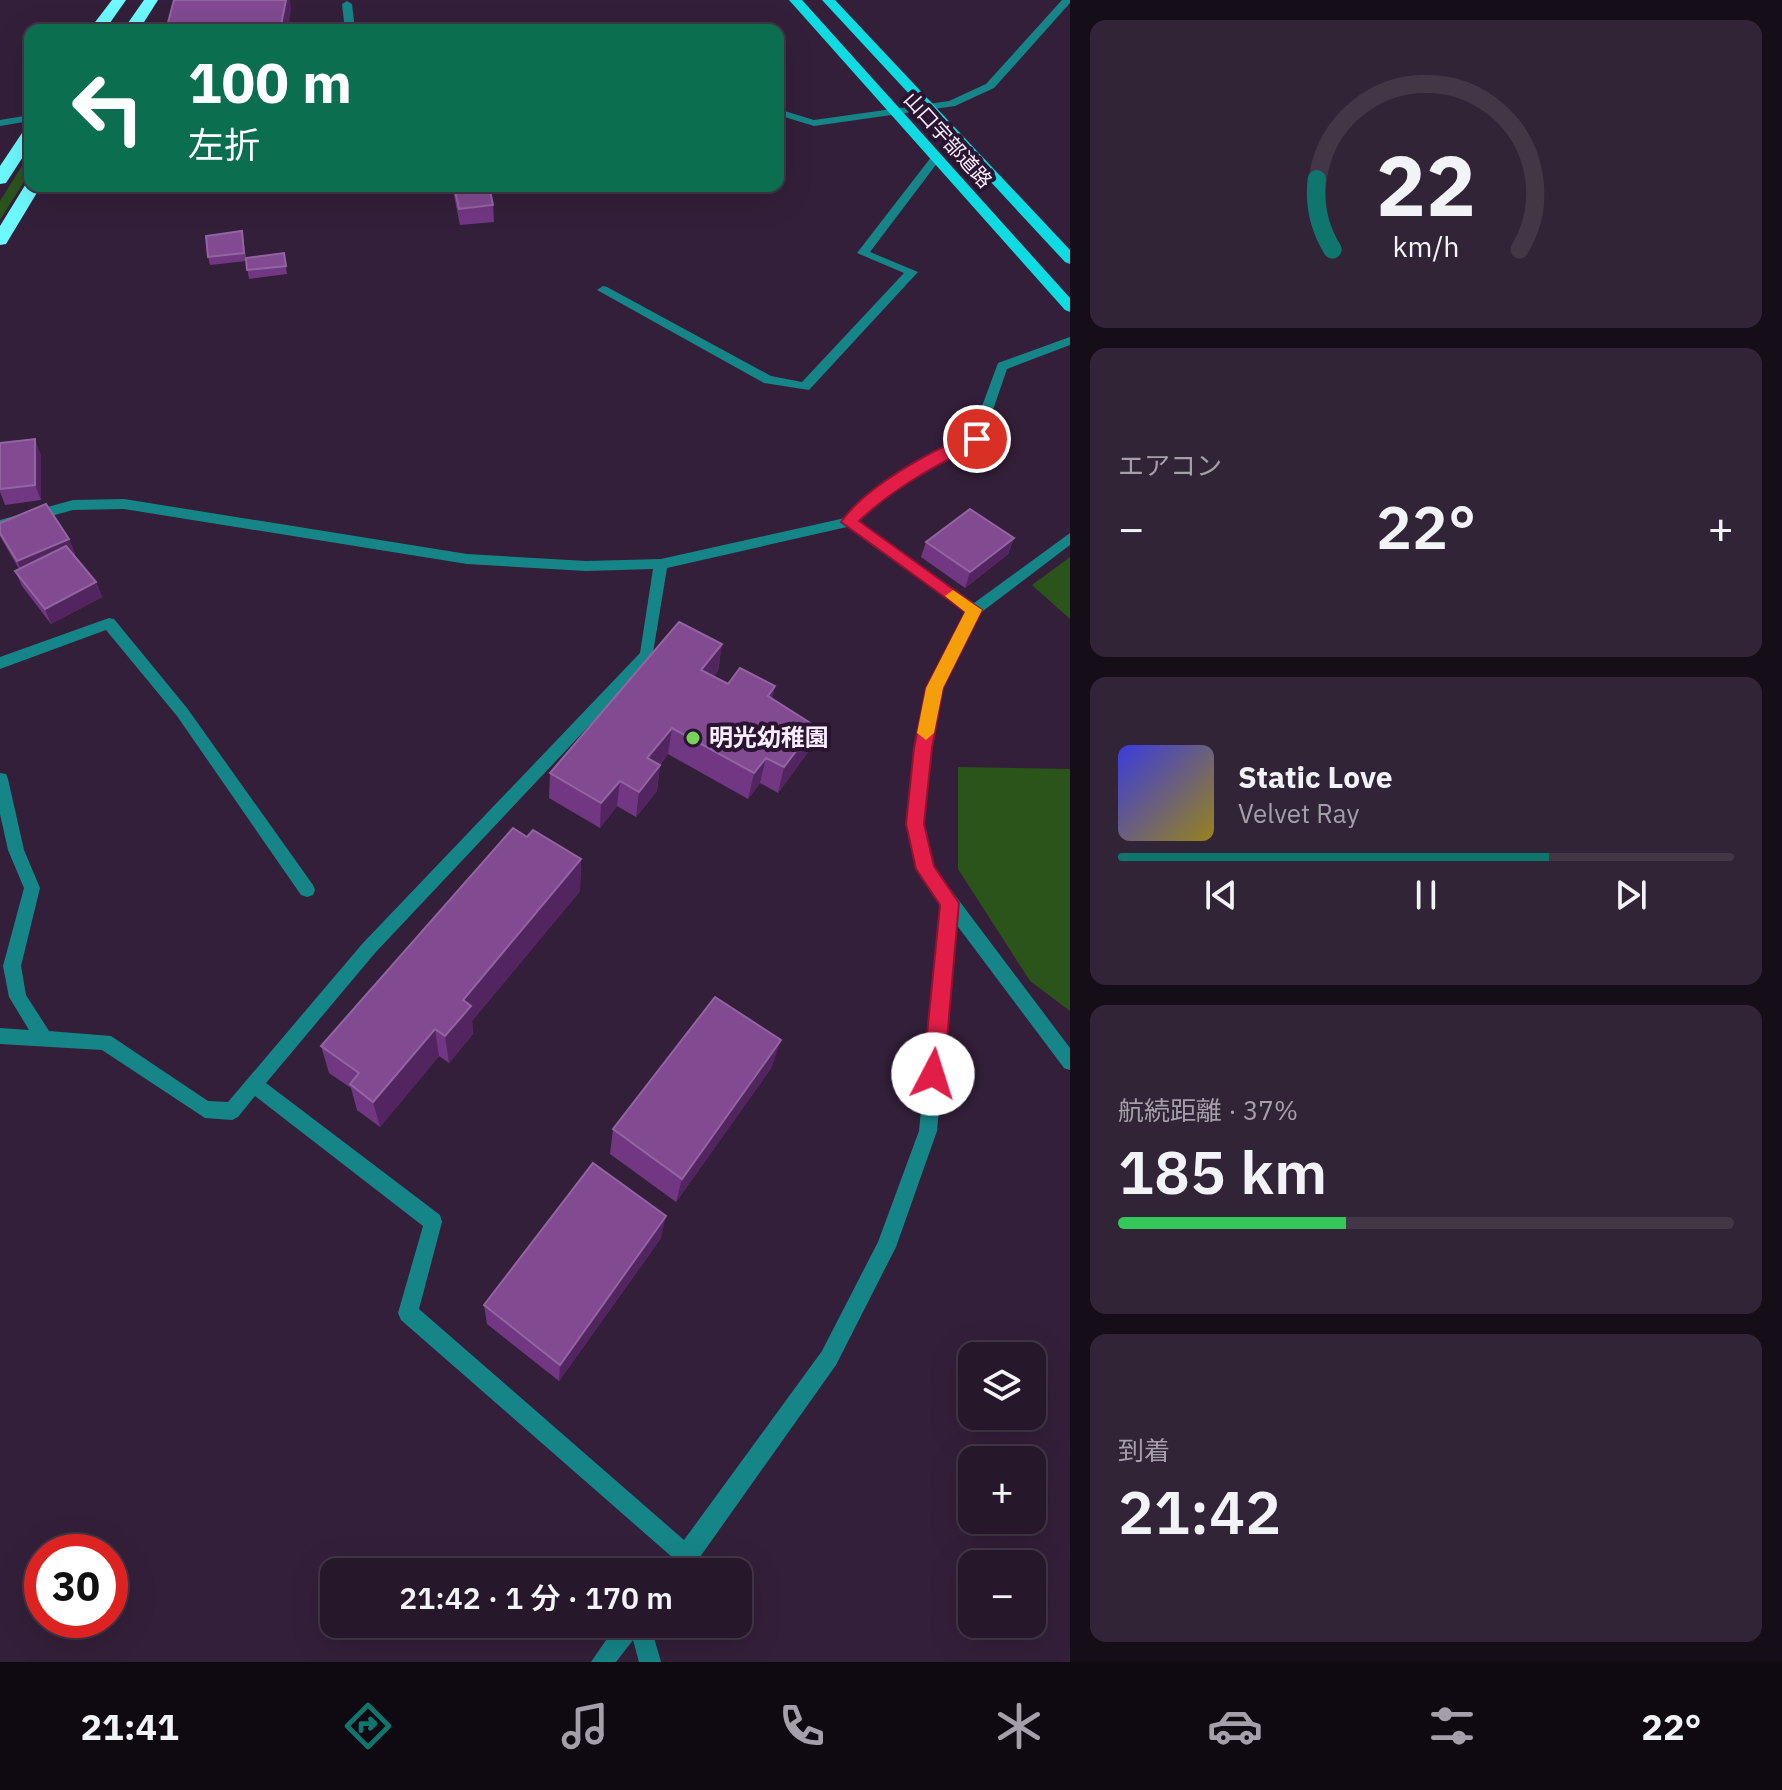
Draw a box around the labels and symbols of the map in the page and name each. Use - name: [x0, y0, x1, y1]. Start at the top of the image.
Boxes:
- street label: 山口宇部道路: [898, 86, 999, 193]
- pin: [943, 405, 1011, 473]
- place label: 明光幼稚園: [709, 721, 829, 753]
- marker: 明光幼稚園: [684, 729, 702, 747]
- position arrow: [891, 1032, 975, 1116]
- speed limit sign: 30: [24, 1534, 128, 1638]

